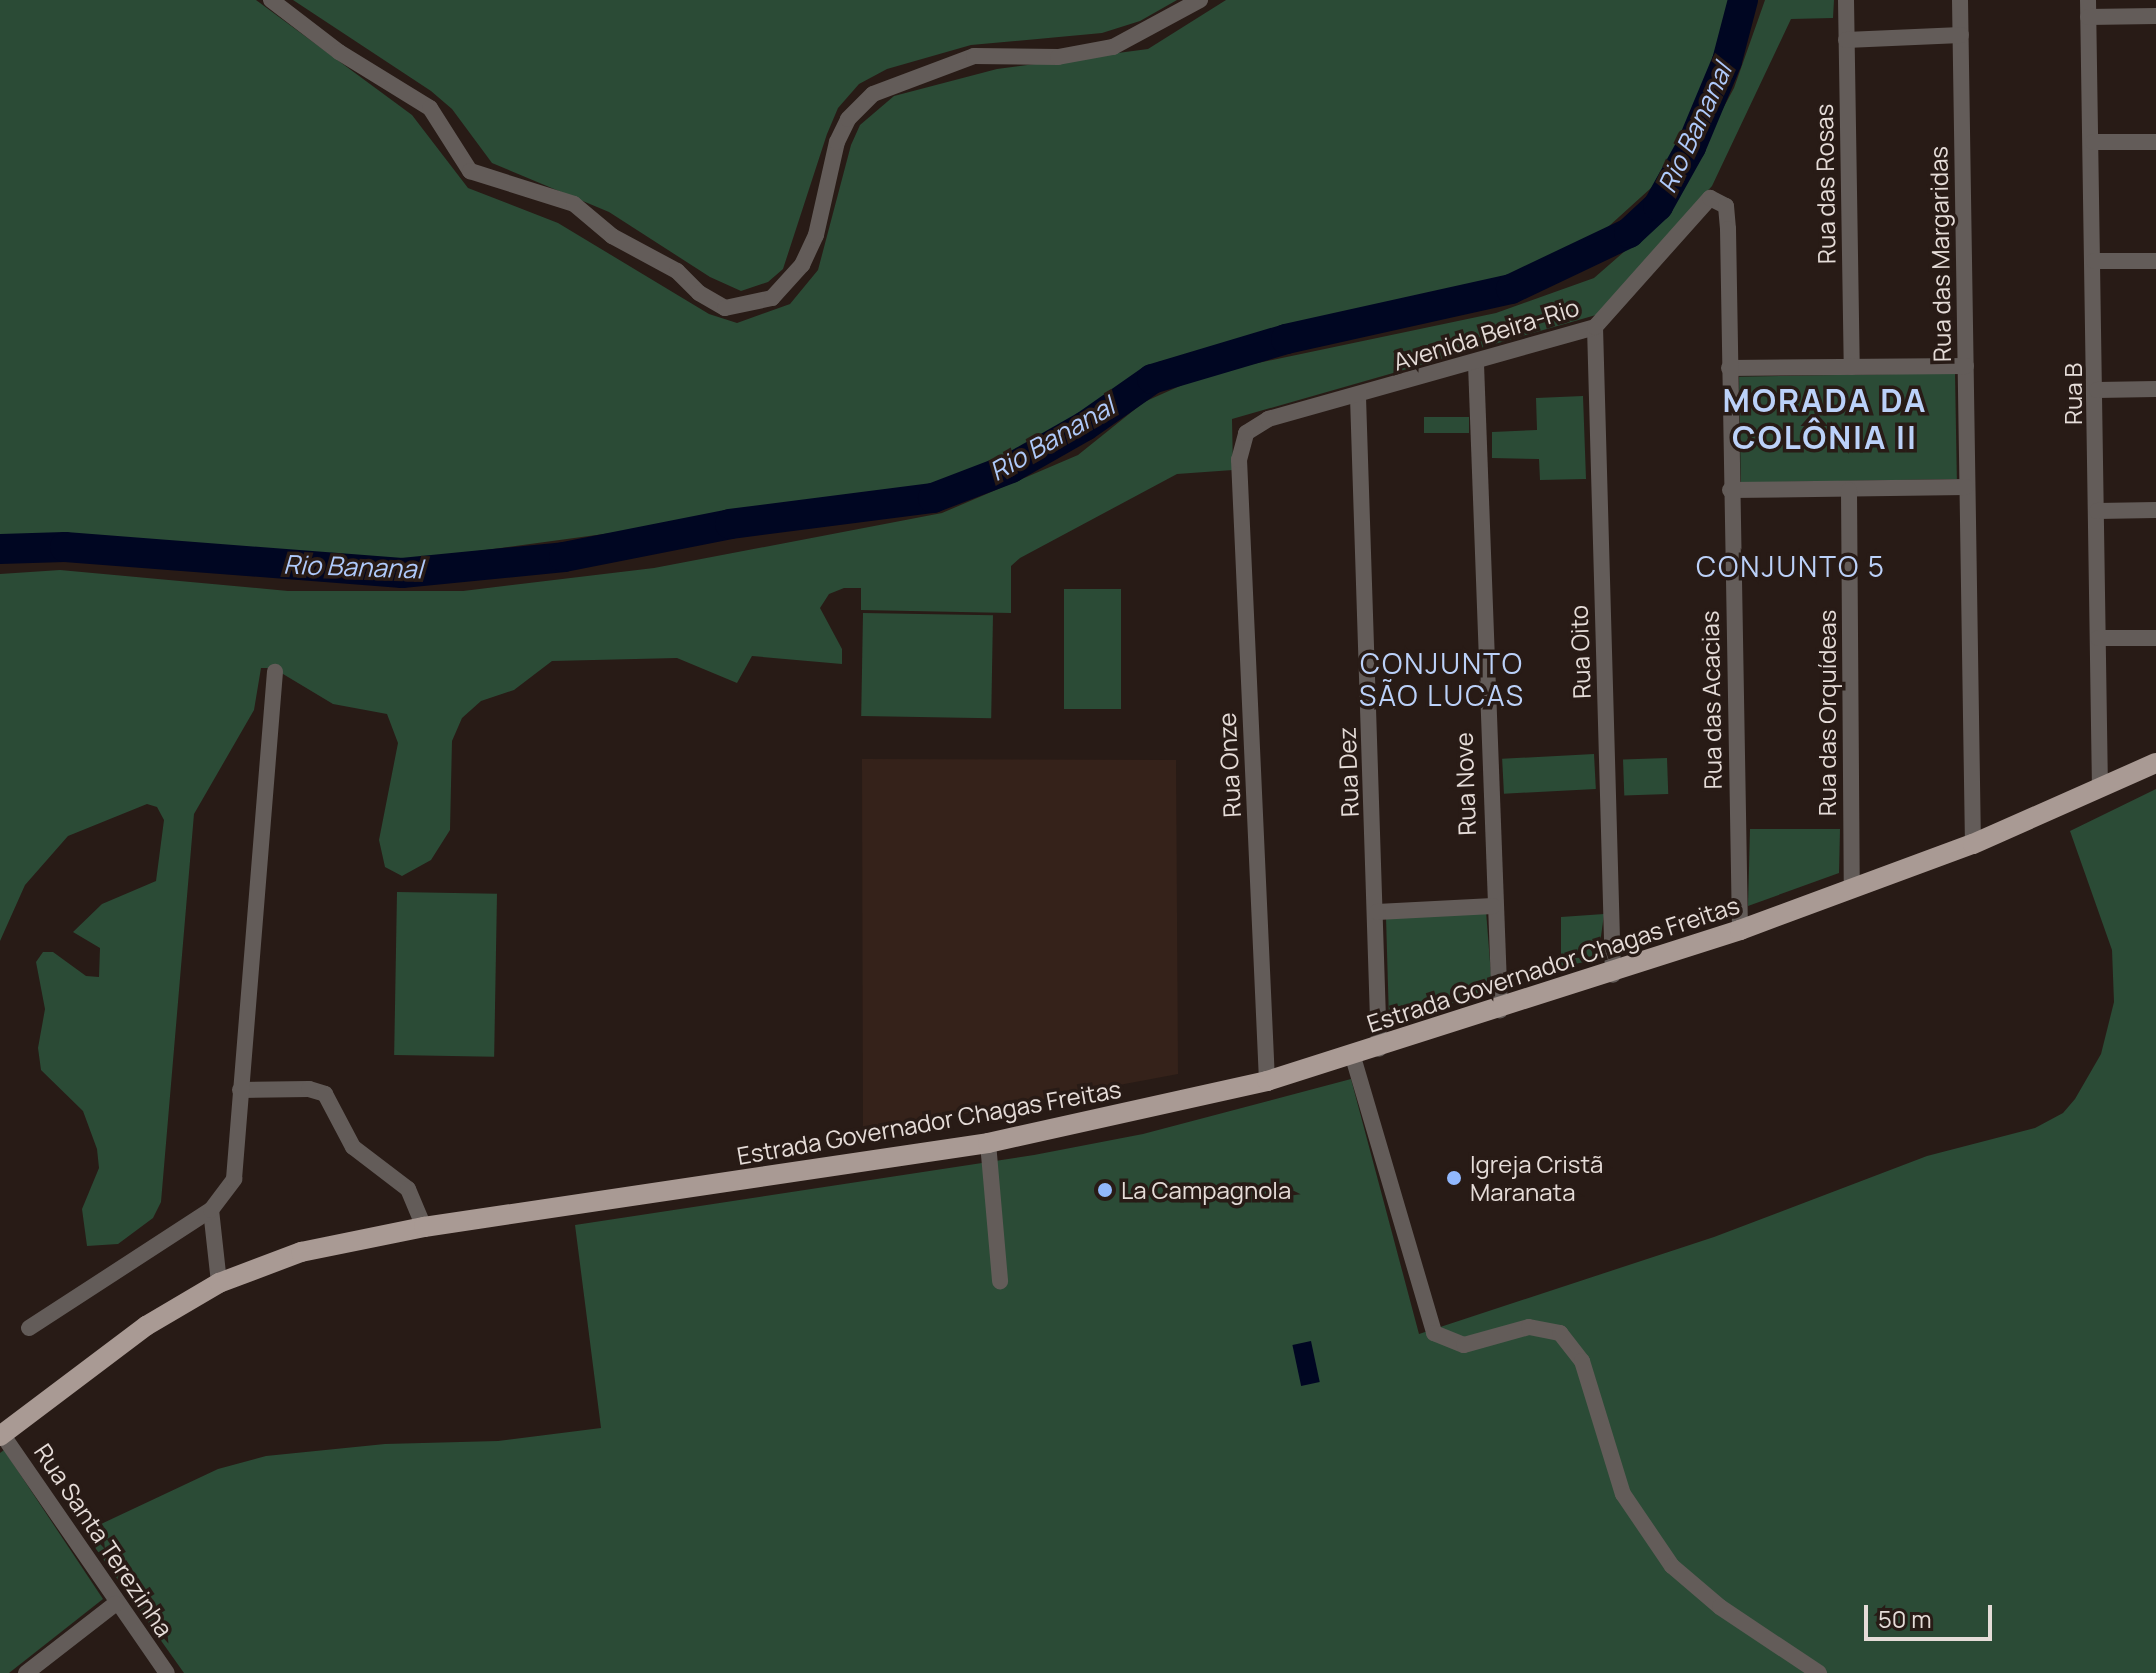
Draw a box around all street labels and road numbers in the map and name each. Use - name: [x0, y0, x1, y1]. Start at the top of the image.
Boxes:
- street label: Rua das Rosas: [1809, 104, 1841, 264]
- street label: Rua das Margaridas: [1924, 146, 1956, 362]
- street label: Avenida Beira-Rio: [1390, 292, 1582, 376]
- street label: Rua B: [2059, 363, 2087, 425]
- street label: Rua Oito: [1564, 605, 1596, 699]
- street label: Rua das Acacias: [1695, 610, 1727, 790]
- street label: Rua das Orquídeas: [1813, 610, 1841, 816]
- street label: Rua Onze: [1212, 712, 1246, 818]
- street label: Rua Dez: [1332, 726, 1364, 818]
- street label: Rua Nove: [1449, 732, 1481, 836]
- street label: Estrada Governador Chagas Freitas: [1363, 890, 1743, 1038]
- street label: Estrada Governador Chagas Freitas: [735, 1074, 1123, 1170]
- street label: Rua Santa Terezinha: [29, 1438, 179, 1642]

